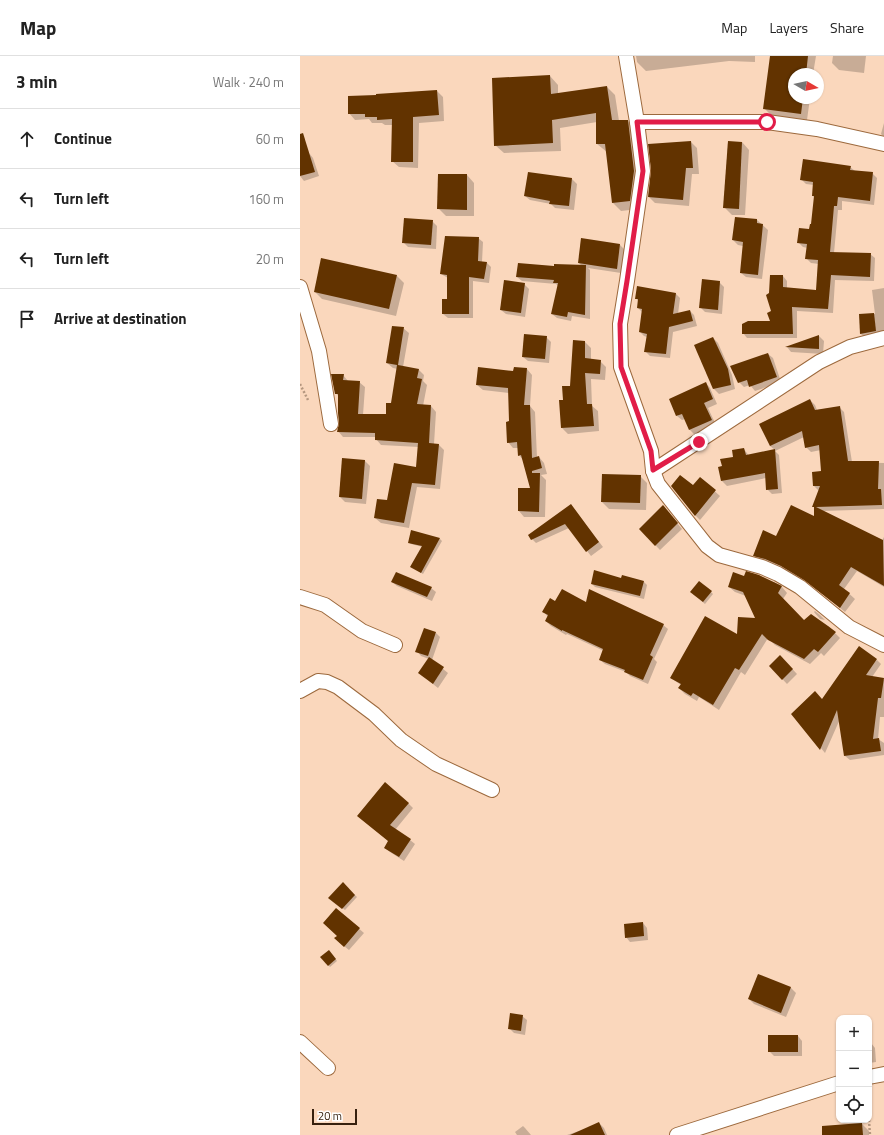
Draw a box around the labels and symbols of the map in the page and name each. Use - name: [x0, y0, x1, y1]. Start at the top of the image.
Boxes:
- north arrow: [788, 68, 824, 104]
- route start: [758, 113, 776, 131]
- route end: [690, 433, 708, 451]
- scale bar: [312, 1107, 357, 1126]

